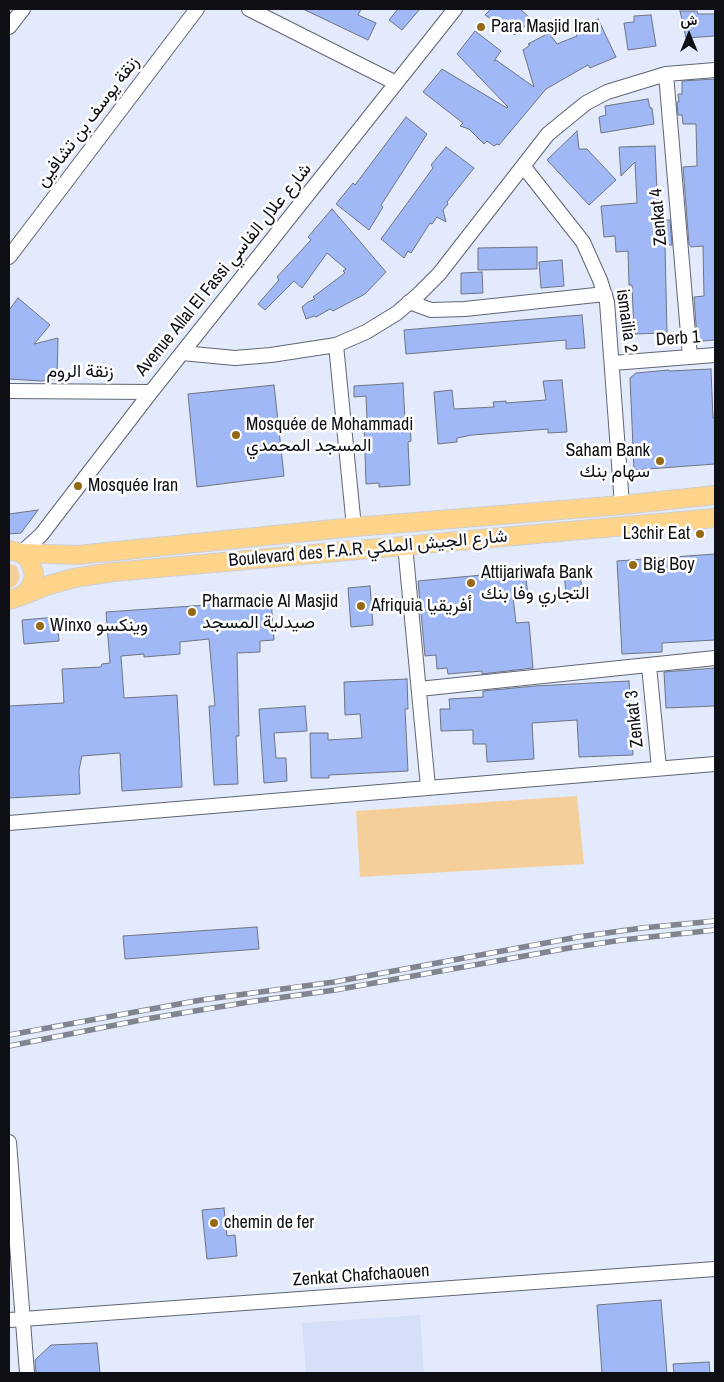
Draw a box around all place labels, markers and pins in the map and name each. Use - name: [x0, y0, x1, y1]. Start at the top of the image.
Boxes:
- place label: Para Masjid Iran: [491, 16, 599, 38]
- marker: Para Masjid Iran: [475, 21, 487, 33]
- place label: Mosquée de Mohammadi المسجد المحمدي: [246, 414, 413, 456]
- marker: Mosquée de Mohammadi المسجد المحمدي: [230, 429, 242, 441]
- place label: Saham Bank سهام بنك: [565, 440, 650, 482]
- marker: Saham Bank سهام بنك: [654, 455, 666, 467]
- place label: Mosquée Iran: [88, 475, 178, 497]
- marker: Mosquée Iran: [72, 480, 84, 492]
- place label: L3chir Eat: [623, 523, 690, 545]
- marker: L3chir Eat: [694, 528, 706, 540]
- place label: Big Boy: [643, 554, 695, 576]
- marker: Big Boy: [627, 559, 639, 571]
- place label: Attijariwafa Bank التجاري وفا بنك: [481, 562, 593, 604]
- marker: Attijariwafa Bank التجاري وفا بنك: [465, 577, 477, 589]
- place label: Pharmacie Al Masjid صيدلية المسجد: [202, 591, 338, 634]
- place label: Afriquia أفريقيا: [371, 595, 472, 617]
- marker: Afriquia أفريقيا: [355, 600, 367, 612]
- marker: Pharmacie Al Masjid صيدلية المسجد: [186, 606, 198, 618]
- place label: Winxo وينكسو: [50, 615, 148, 637]
- marker: Winxo وينكسو: [34, 620, 46, 632]
- place label: chemin de fer: [224, 1212, 314, 1234]
- marker: chemin de fer: [208, 1217, 220, 1229]

